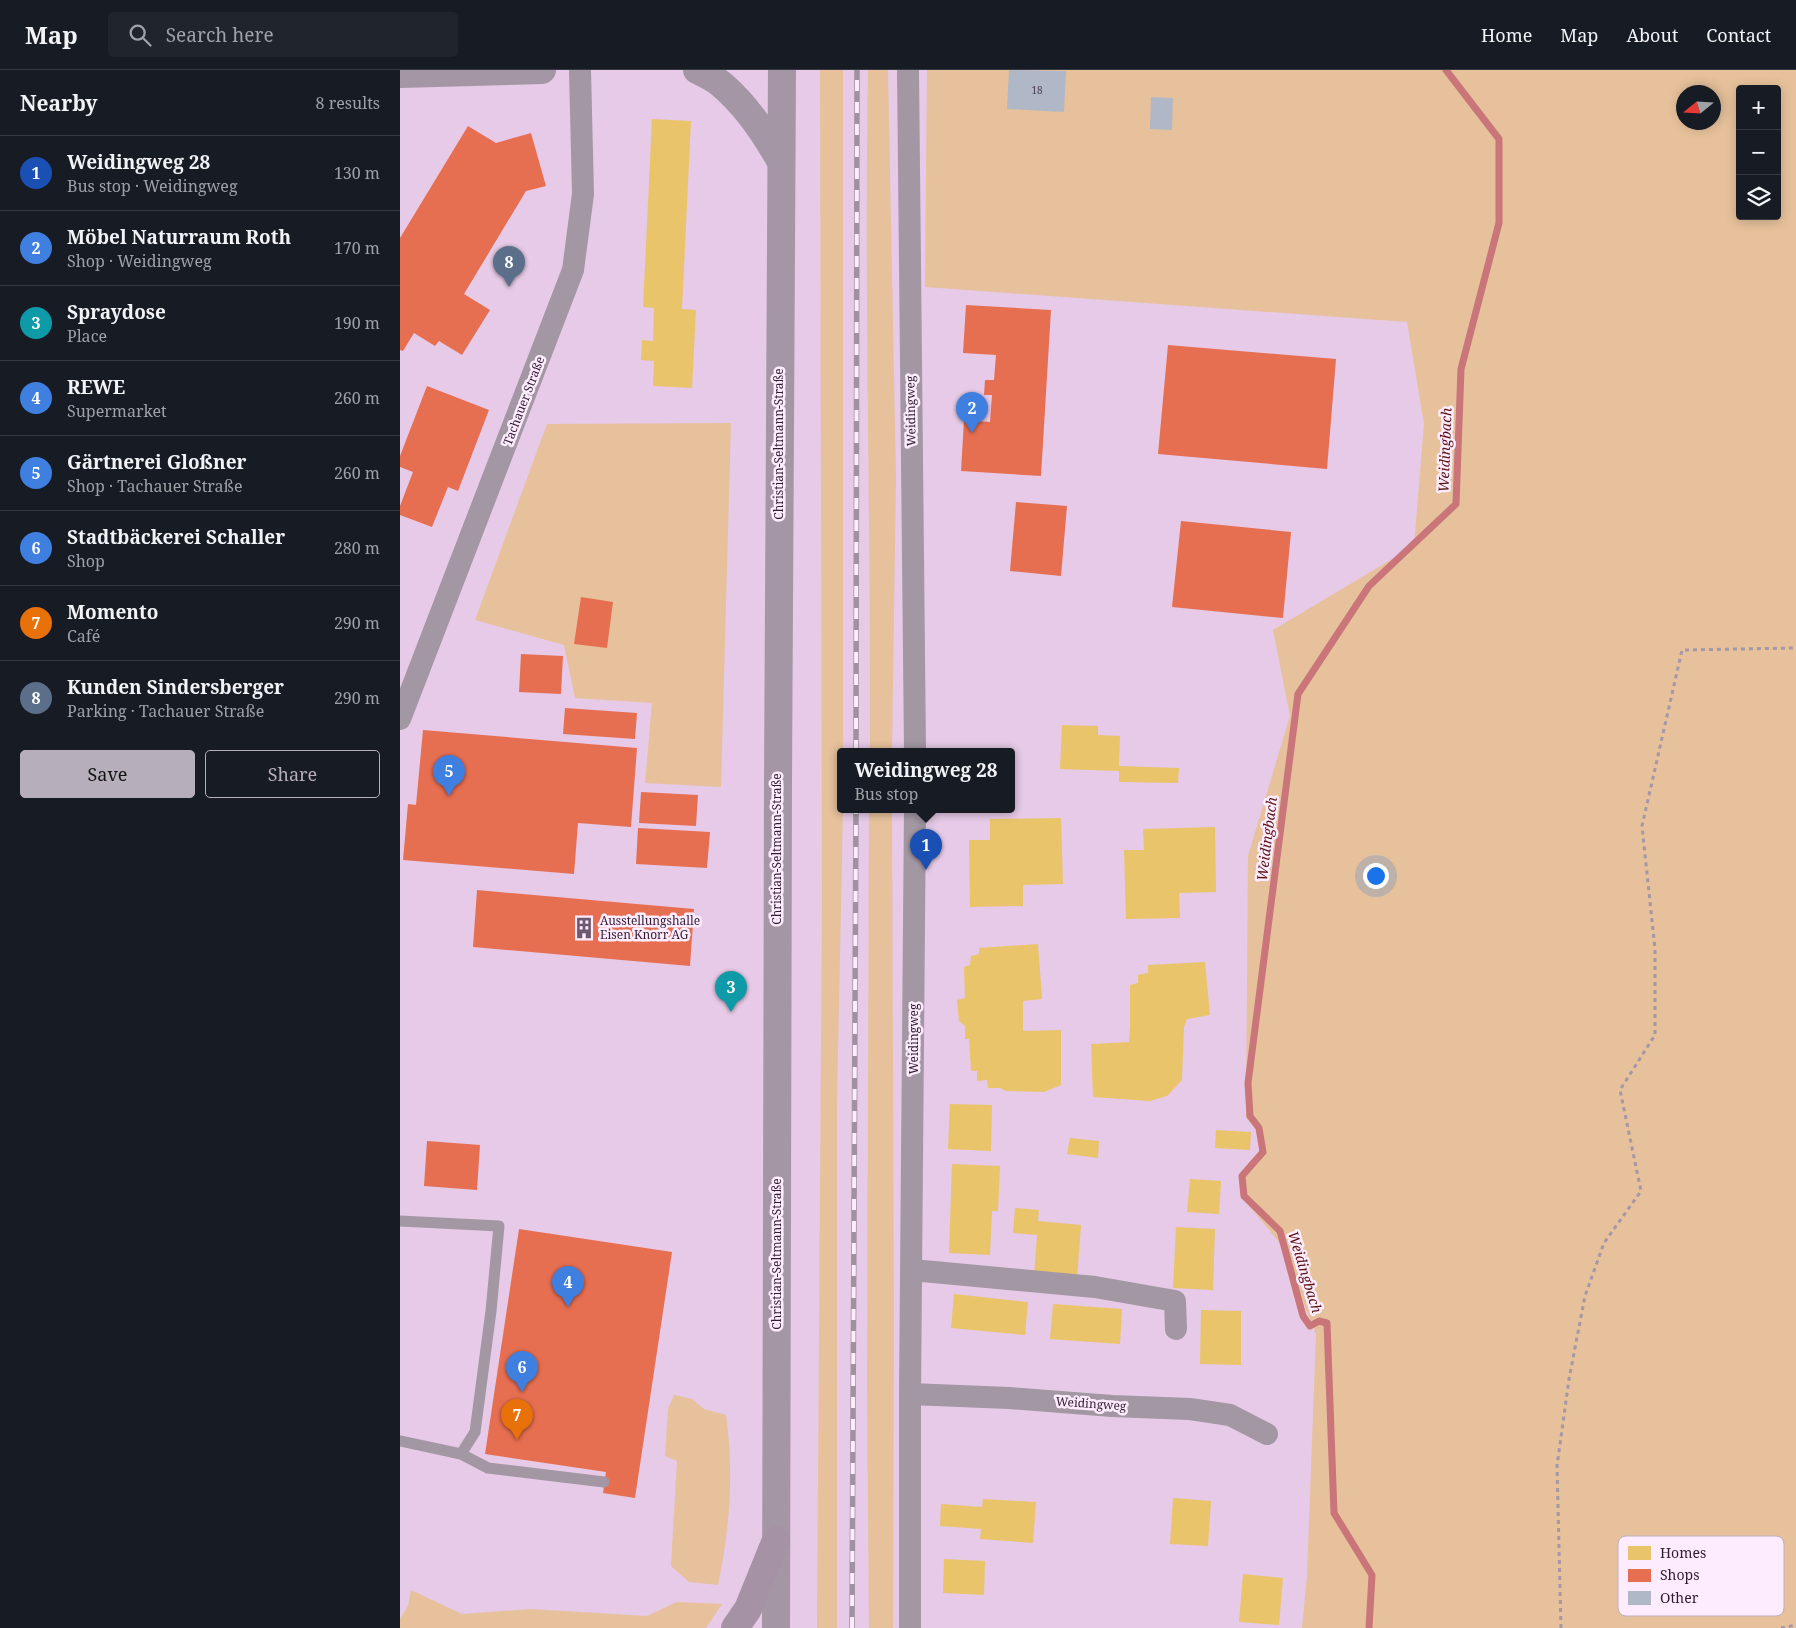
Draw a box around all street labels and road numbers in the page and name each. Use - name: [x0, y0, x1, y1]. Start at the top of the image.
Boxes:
- street label: Tachauer Straße: [499, 354, 548, 448]
- street label: Christian-Seltmann-Straße: [770, 368, 787, 520]
- street label: Weidingweg: [901, 375, 920, 447]
- street label: Christian-Seltmann-Straße: [768, 773, 785, 925]
- street label: Weidingweg: [905, 1003, 922, 1074]
- street label: Christian-Seltmann-Straße: [768, 1178, 785, 1330]
- street label: Weidingweg: [1055, 1393, 1127, 1414]

